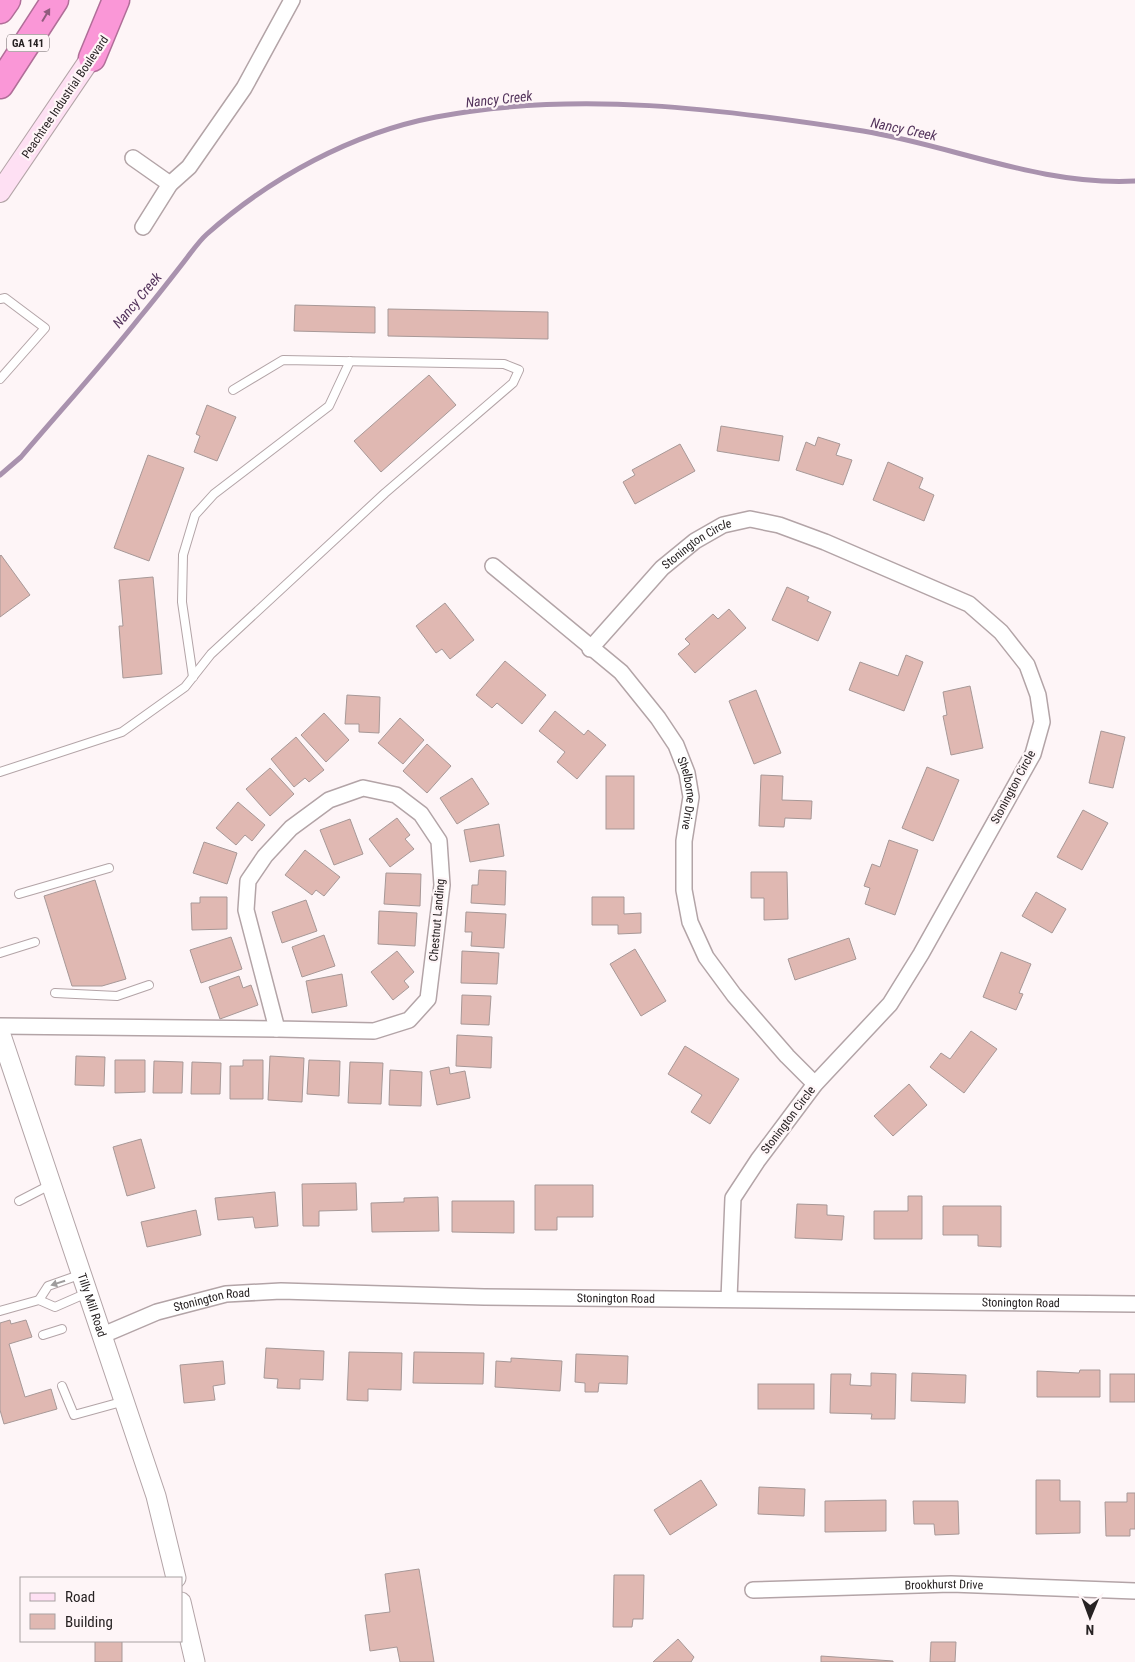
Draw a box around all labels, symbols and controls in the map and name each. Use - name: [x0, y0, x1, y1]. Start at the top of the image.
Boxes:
- one-way arrow: [41, 8, 50, 21]
- street label: Peachtree Industrial Boulevard: [19, 33, 111, 161]
- road number: GA 141: [7, 34, 49, 52]
- water label: Nancy Creek: [465, 87, 534, 110]
- water label: Nancy Creek: [869, 114, 939, 144]
- water label: Nancy Creek: [109, 268, 165, 331]
- street label: Stonington Circle: [659, 516, 733, 572]
- street label: Stonington Circle: [988, 748, 1038, 826]
- street label: Shelborne Drive: [674, 755, 698, 831]
- street label: Chestnut Landing: [426, 878, 448, 962]
- street label: Stonington Circle: [758, 1083, 818, 1157]
- street label: Tilly Mill Road: [75, 1271, 109, 1339]
- one-way arrow: [50, 1279, 65, 1287]
- street label: Stonington Road: [172, 1286, 250, 1314]
- street label: Stonington Road: [577, 1291, 655, 1306]
- street label: Stonington Road: [982, 1295, 1060, 1310]
- legend: [20, 1577, 182, 1642]
- street label: Brookhurst Drive: [904, 1577, 984, 1592]
- text: Road: [65, 1588, 95, 1606]
- north arrow: [1065, 1592, 1115, 1642]
- text: Building: [65, 1613, 113, 1631]
- text: N: [1085, 1622, 1094, 1638]

